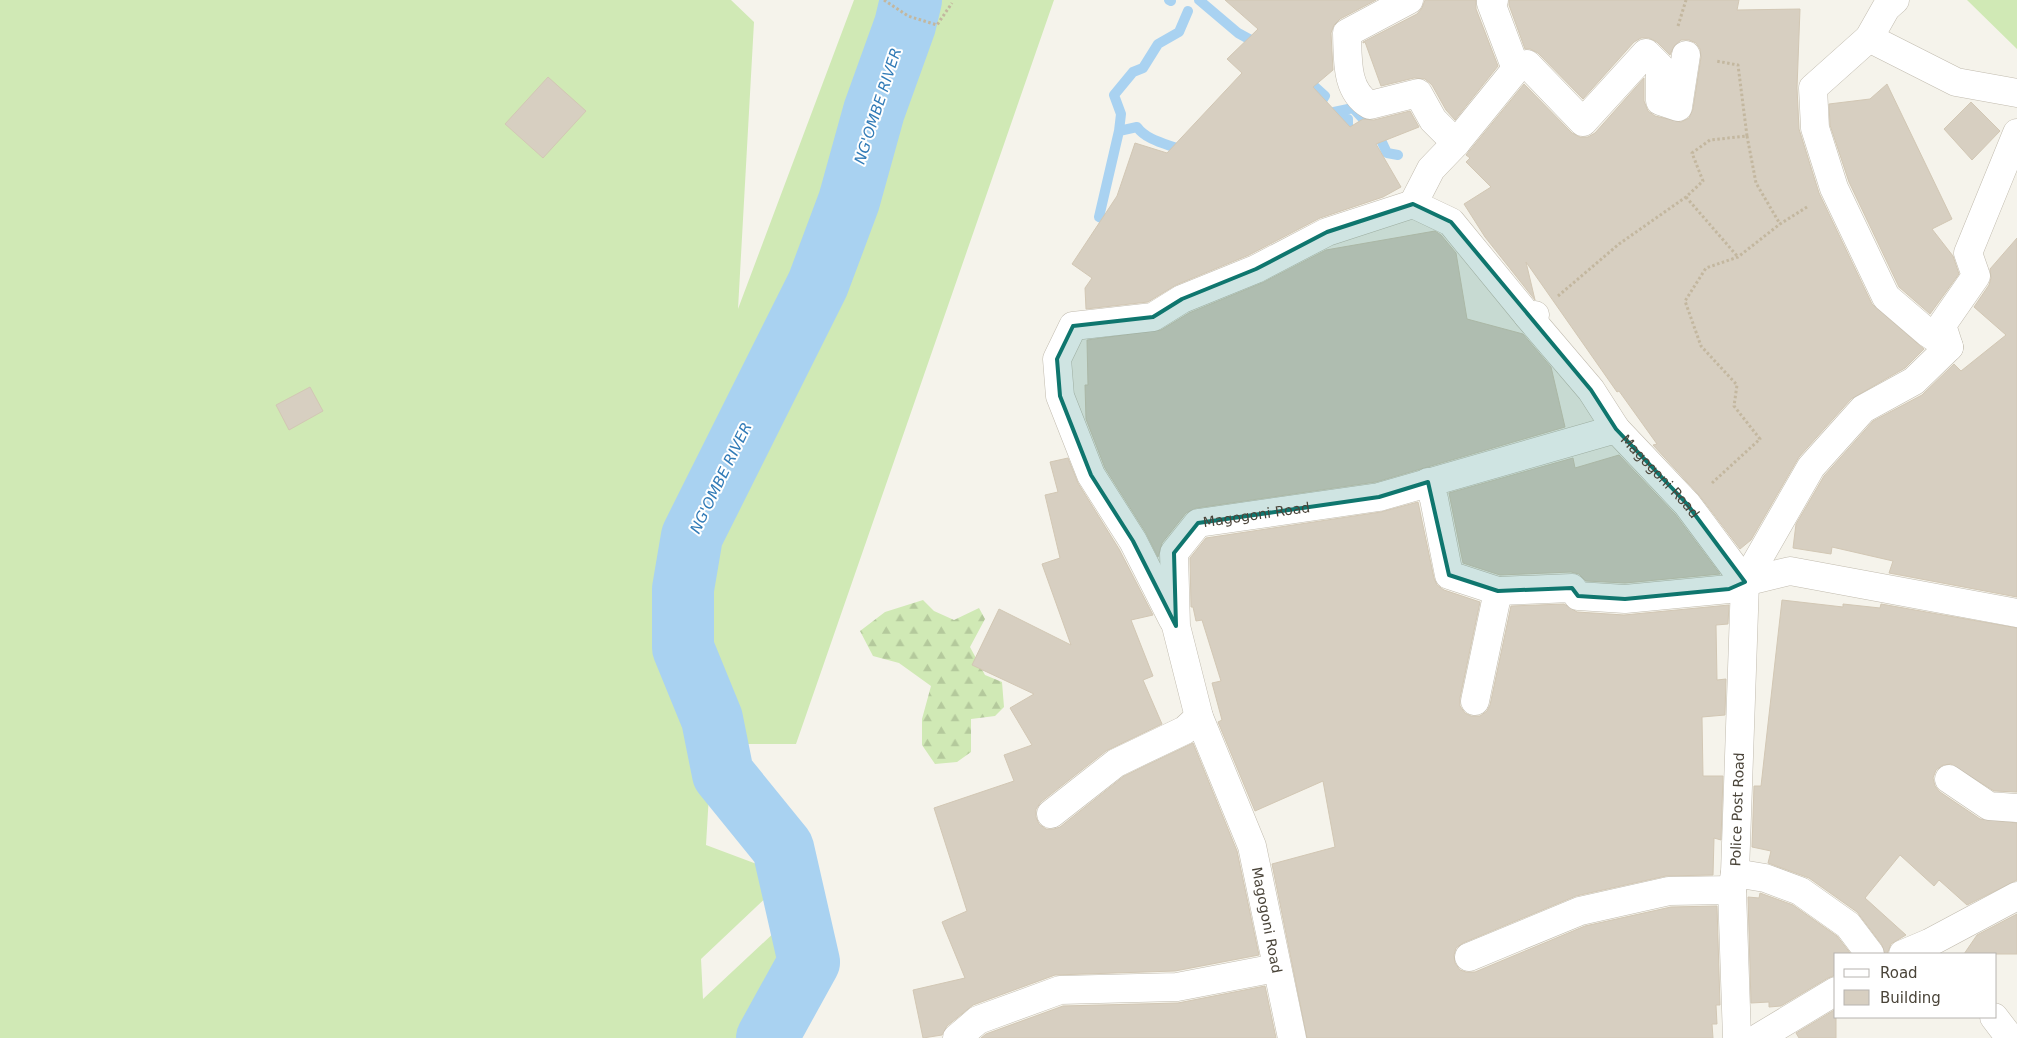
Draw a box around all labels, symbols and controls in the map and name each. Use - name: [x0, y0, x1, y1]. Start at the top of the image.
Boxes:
- water label: NG'OMBE RIVER: [851, 46, 905, 166]
- water label: NG'OMBE RIVER: [686, 420, 756, 536]
- street label: Magogoni Road: [1618, 431, 1703, 521]
- street label: Magogoni Road: [1202, 499, 1311, 530]
- street label: Police Post Road: [1727, 752, 1747, 867]
- street label: Magogoni Road: [1249, 866, 1285, 974]
- legend: [1834, 953, 1997, 1018]
- text: Road: [1880, 964, 1918, 982]
- text: Building: [1880, 989, 1941, 1007]

